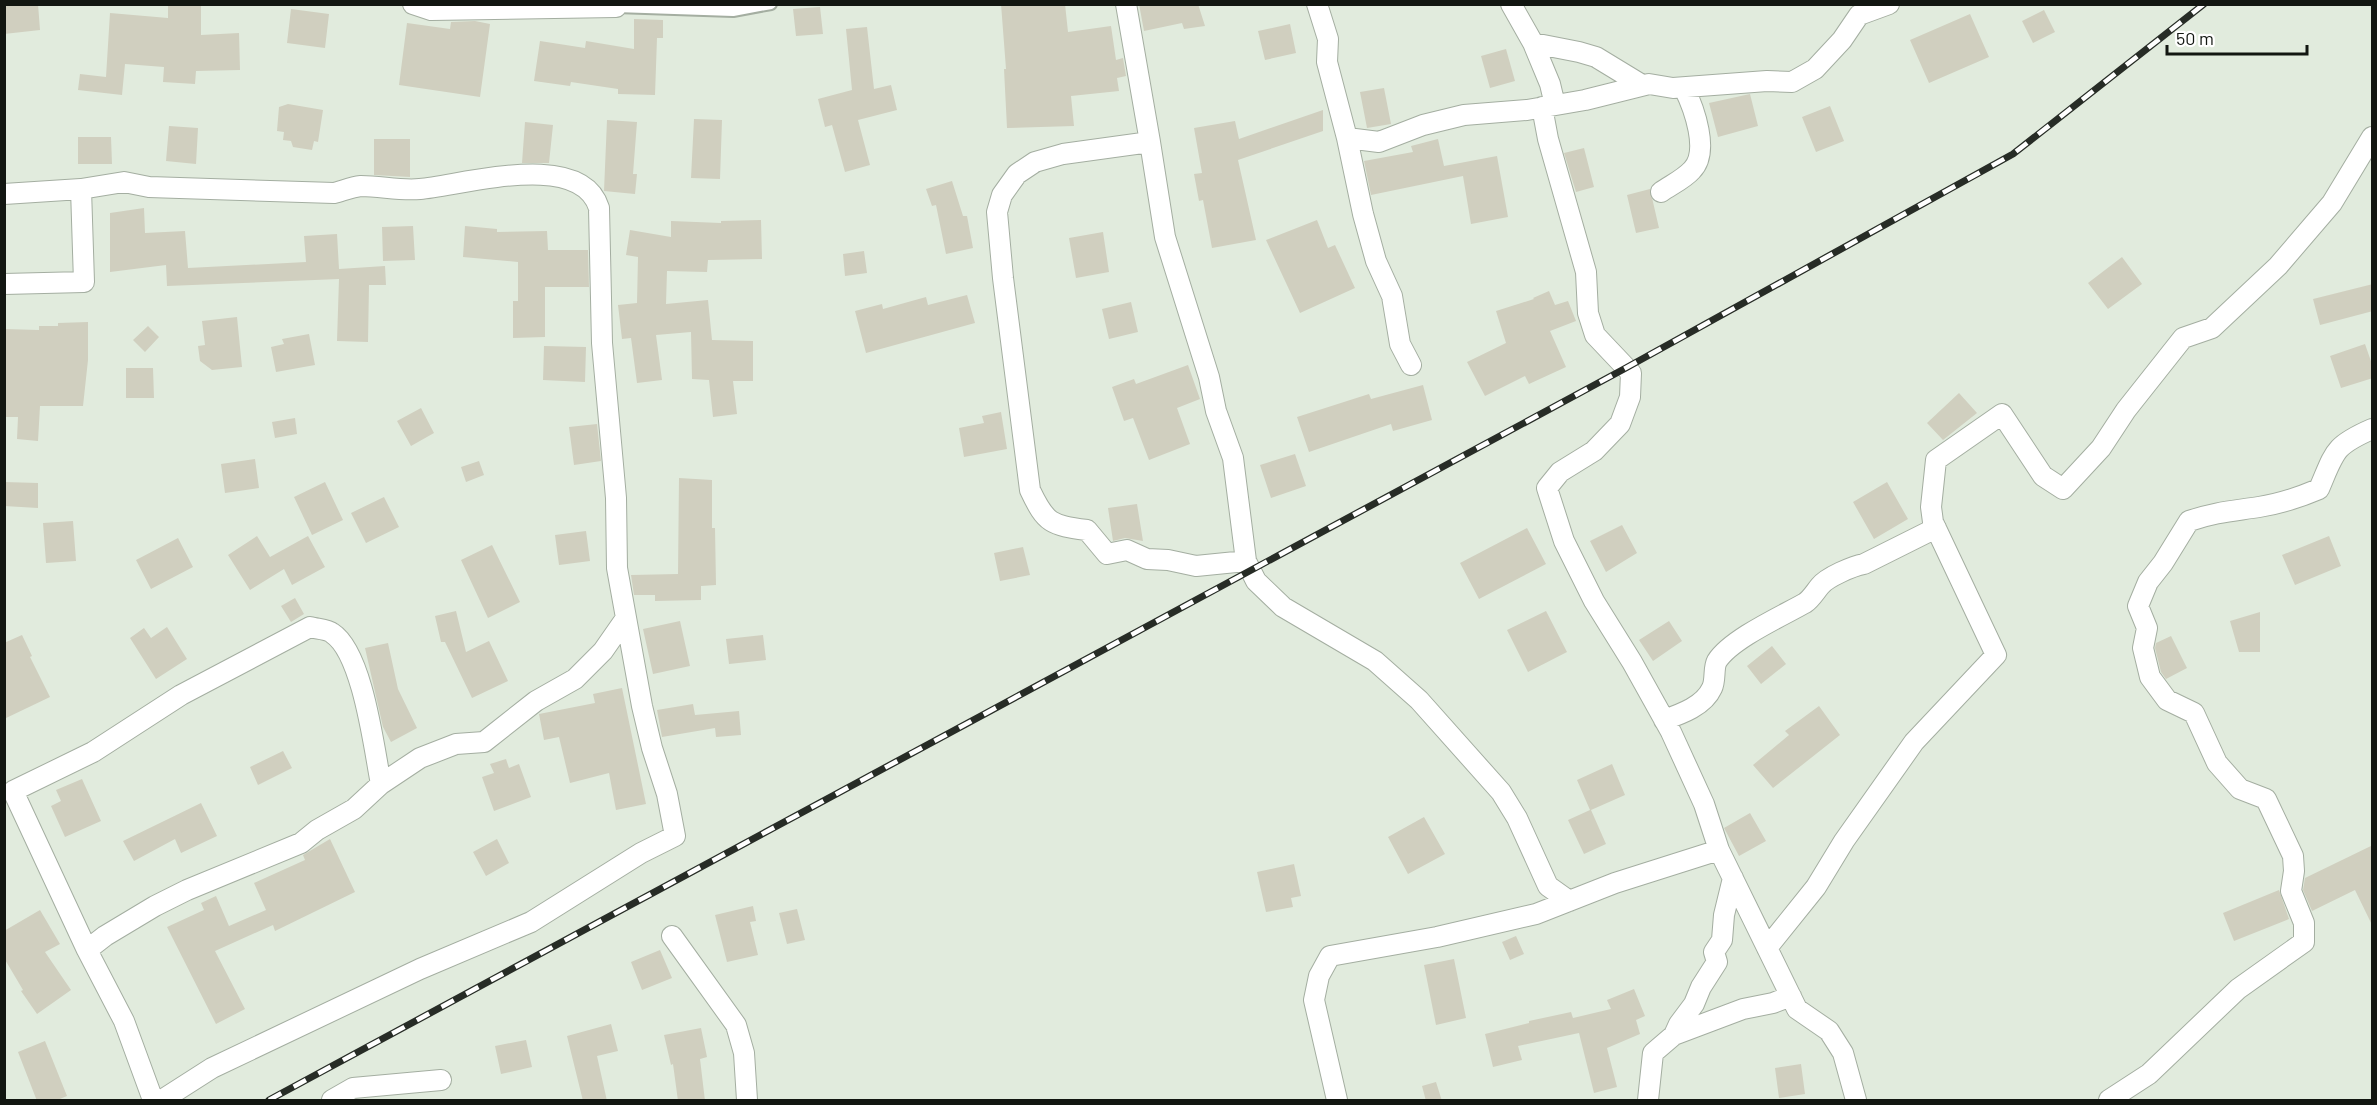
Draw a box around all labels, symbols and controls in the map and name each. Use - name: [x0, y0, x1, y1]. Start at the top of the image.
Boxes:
- scale bar: [2167, 18, 2306, 56]
- text: 50 m: [2176, 27, 2214, 49]

